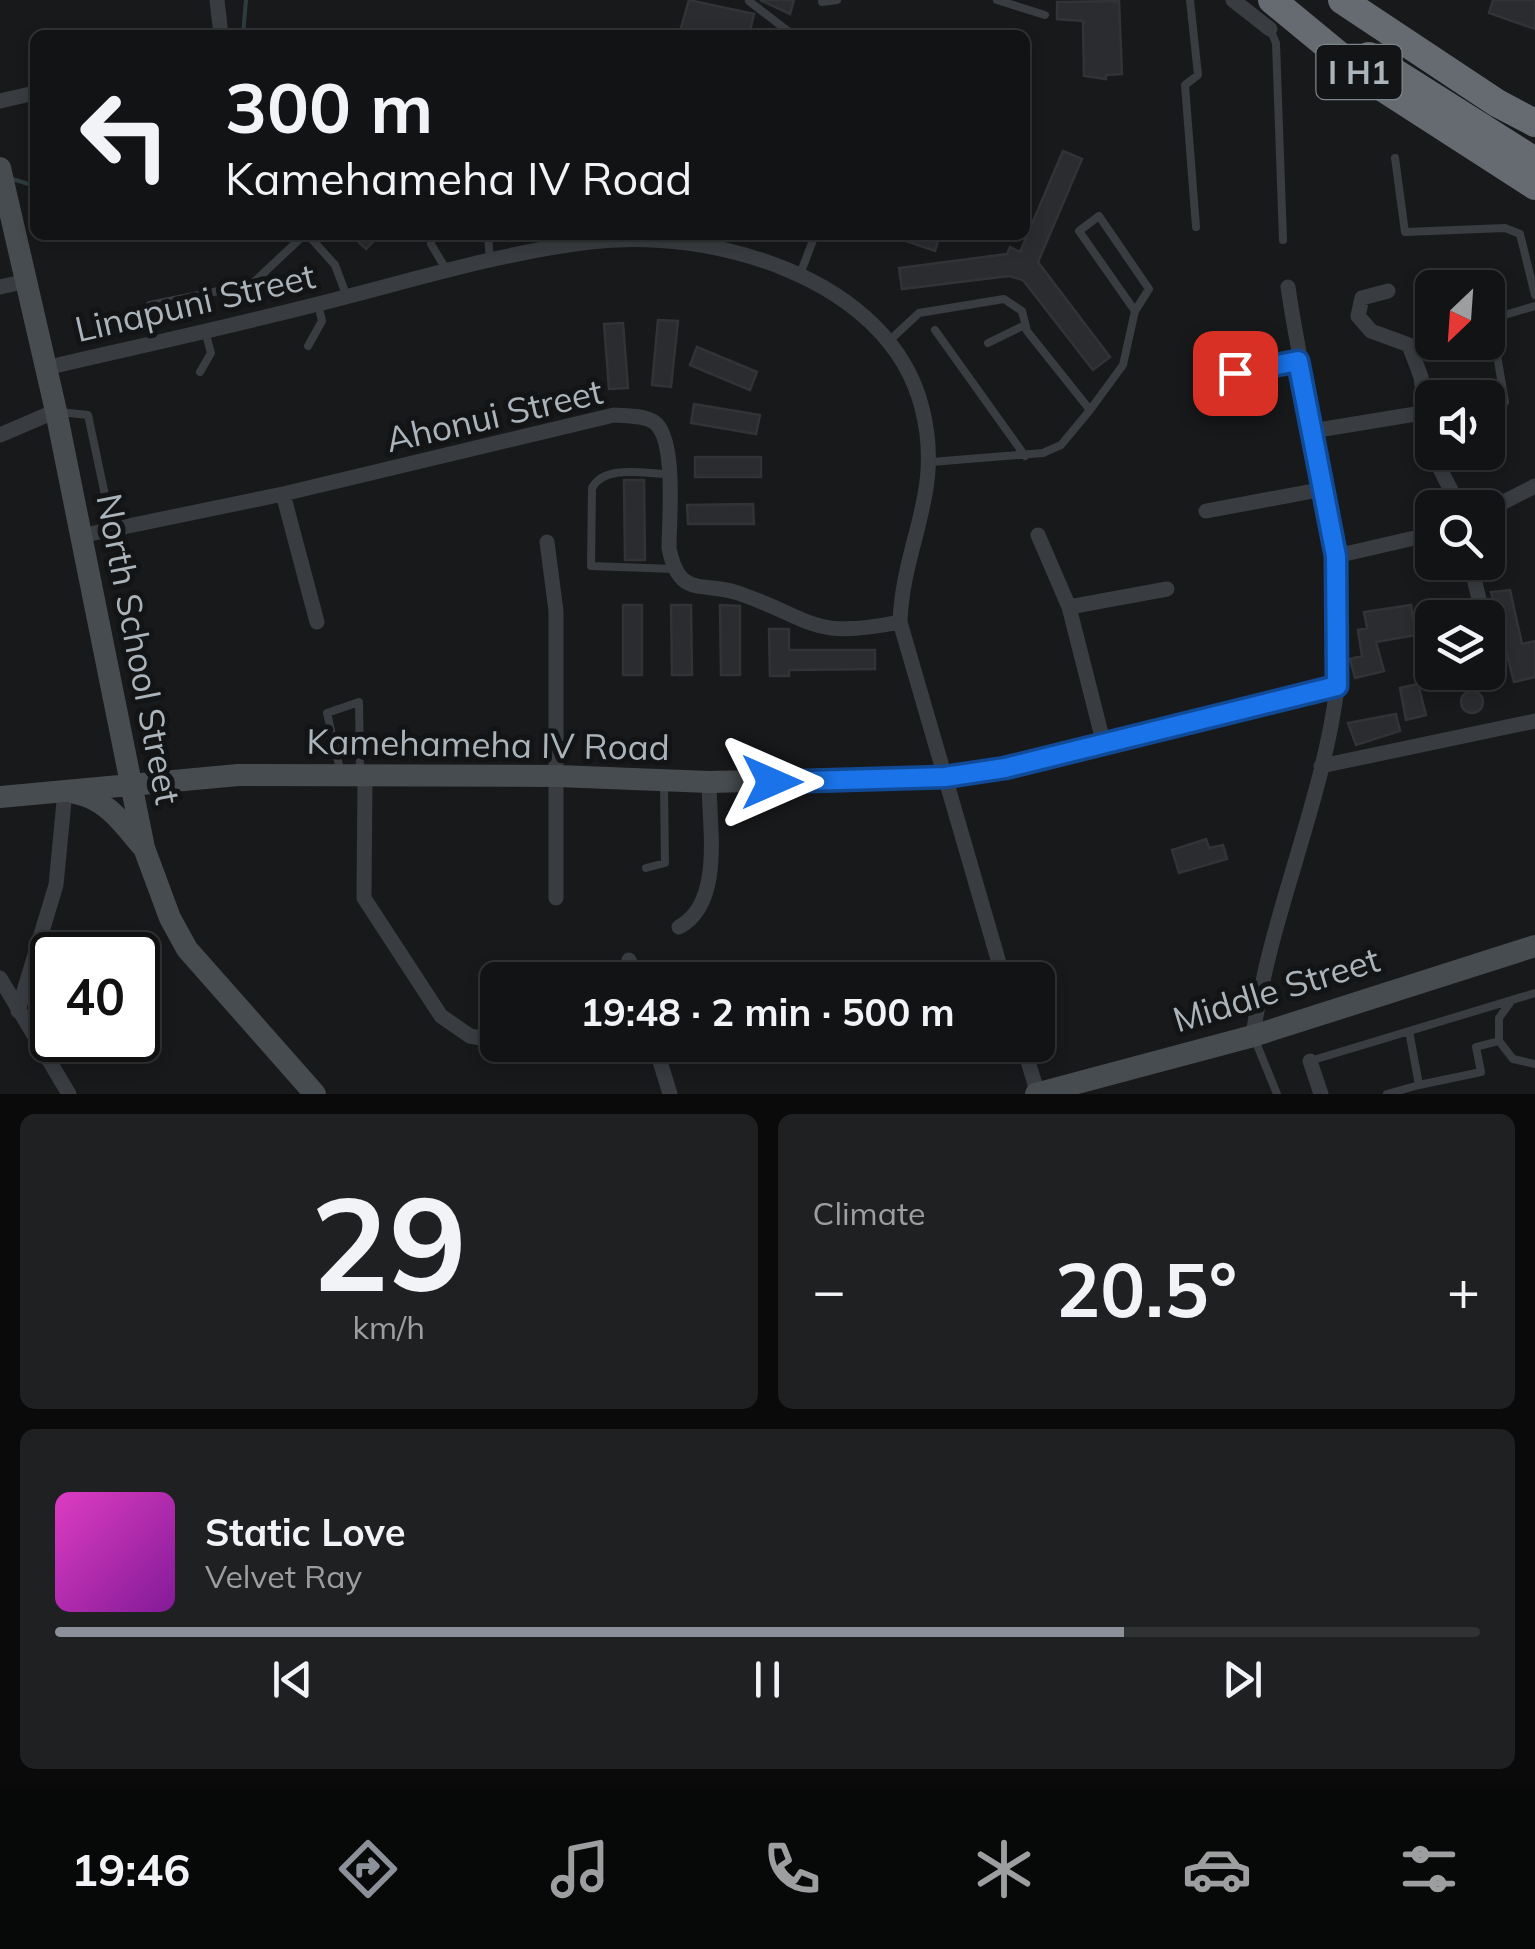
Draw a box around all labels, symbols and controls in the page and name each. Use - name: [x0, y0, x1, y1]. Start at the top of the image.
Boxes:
- road number: I H1: [1316, 45, 1402, 99]
- text: 300 m: [225, 63, 433, 151]
- icon: left: [60, 70, 190, 200]
- text: Kamehameha IV Road: [225, 150, 692, 206]
- street label: Linapuni Street: [71, 253, 319, 351]
- north arrow: [1415, 270, 1505, 360]
- map controls: [1415, 270, 1505, 690]
- pin: [1193, 331, 1278, 416]
- icon: arrive: [1208, 346, 1263, 401]
- street label: Ahonui Street: [381, 369, 607, 461]
- button: sound: [1415, 380, 1505, 470]
- street label: North School Street: [87, 490, 191, 808]
- button: search: [1415, 490, 1505, 580]
- button: layers: [1415, 600, 1505, 690]
- street label: Kamehameha IV Road: [306, 719, 670, 769]
- position arrow: [720, 730, 824, 834]
- speed limit sign: 40: [30, 932, 160, 1062]
- street label: Middle Street: [1167, 937, 1385, 1041]
- text: 19:48 · 2 min · 500 m: [580, 988, 955, 1036]
- text: 29: [311, 1160, 467, 1324]
- text: Climate: [813, 1193, 925, 1233]
- text: 20.5°: [1055, 1242, 1237, 1336]
- text: −: [813, 1255, 846, 1324]
- text: +: [1447, 1255, 1480, 1324]
- text: km/h: [353, 1307, 425, 1347]
- text: Static Love: [205, 1508, 406, 1556]
- text: Velvet Ray: [205, 1556, 362, 1596]
- icon: previous: [265, 1652, 320, 1707]
- icon: pause: [740, 1652, 795, 1707]
- icon: next: [1215, 1652, 1270, 1707]
- icon: directions: [333, 1834, 403, 1904]
- icon: music: [545, 1834, 615, 1904]
- icon: phone: [757, 1834, 827, 1904]
- icon: climate: [969, 1834, 1039, 1904]
- icon: car: [1182, 1834, 1252, 1904]
- icon: filters: [1394, 1834, 1464, 1904]
- text: 19:46: [71, 1841, 190, 1897]

